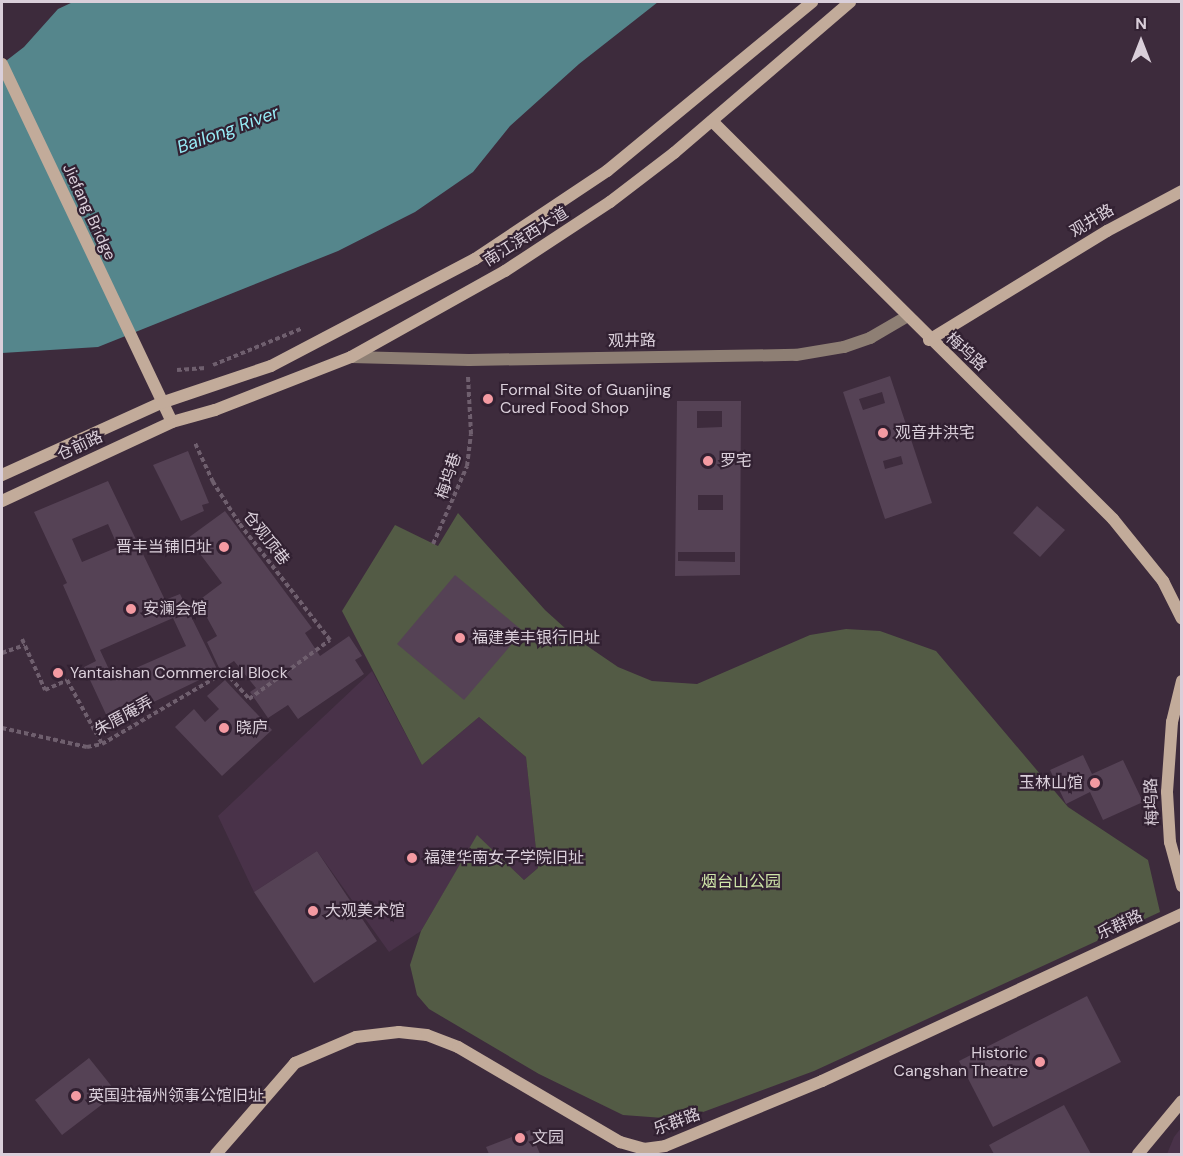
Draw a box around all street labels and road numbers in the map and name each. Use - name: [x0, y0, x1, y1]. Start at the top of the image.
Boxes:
- street label: Jiefang Bridge: [58, 161, 120, 263]
- street label: 观井路: [1066, 200, 1118, 242]
- street label: 南江滨西大道: [480, 203, 572, 271]
- street label: 梅坞路: [942, 329, 990, 375]
- street label: 观井路: [608, 331, 656, 351]
- street label: 仓前路: [54, 427, 106, 465]
- street label: 梅坞巷: [432, 450, 466, 502]
- street label: 仓观顶巷: [239, 507, 293, 569]
- street label: 朱厝庵弄: [91, 692, 157, 740]
- street label: 梅坞路: [1142, 778, 1162, 826]
- street label: 乐群路: [1094, 906, 1146, 944]
- street label: 乐群路: [651, 1105, 703, 1139]

